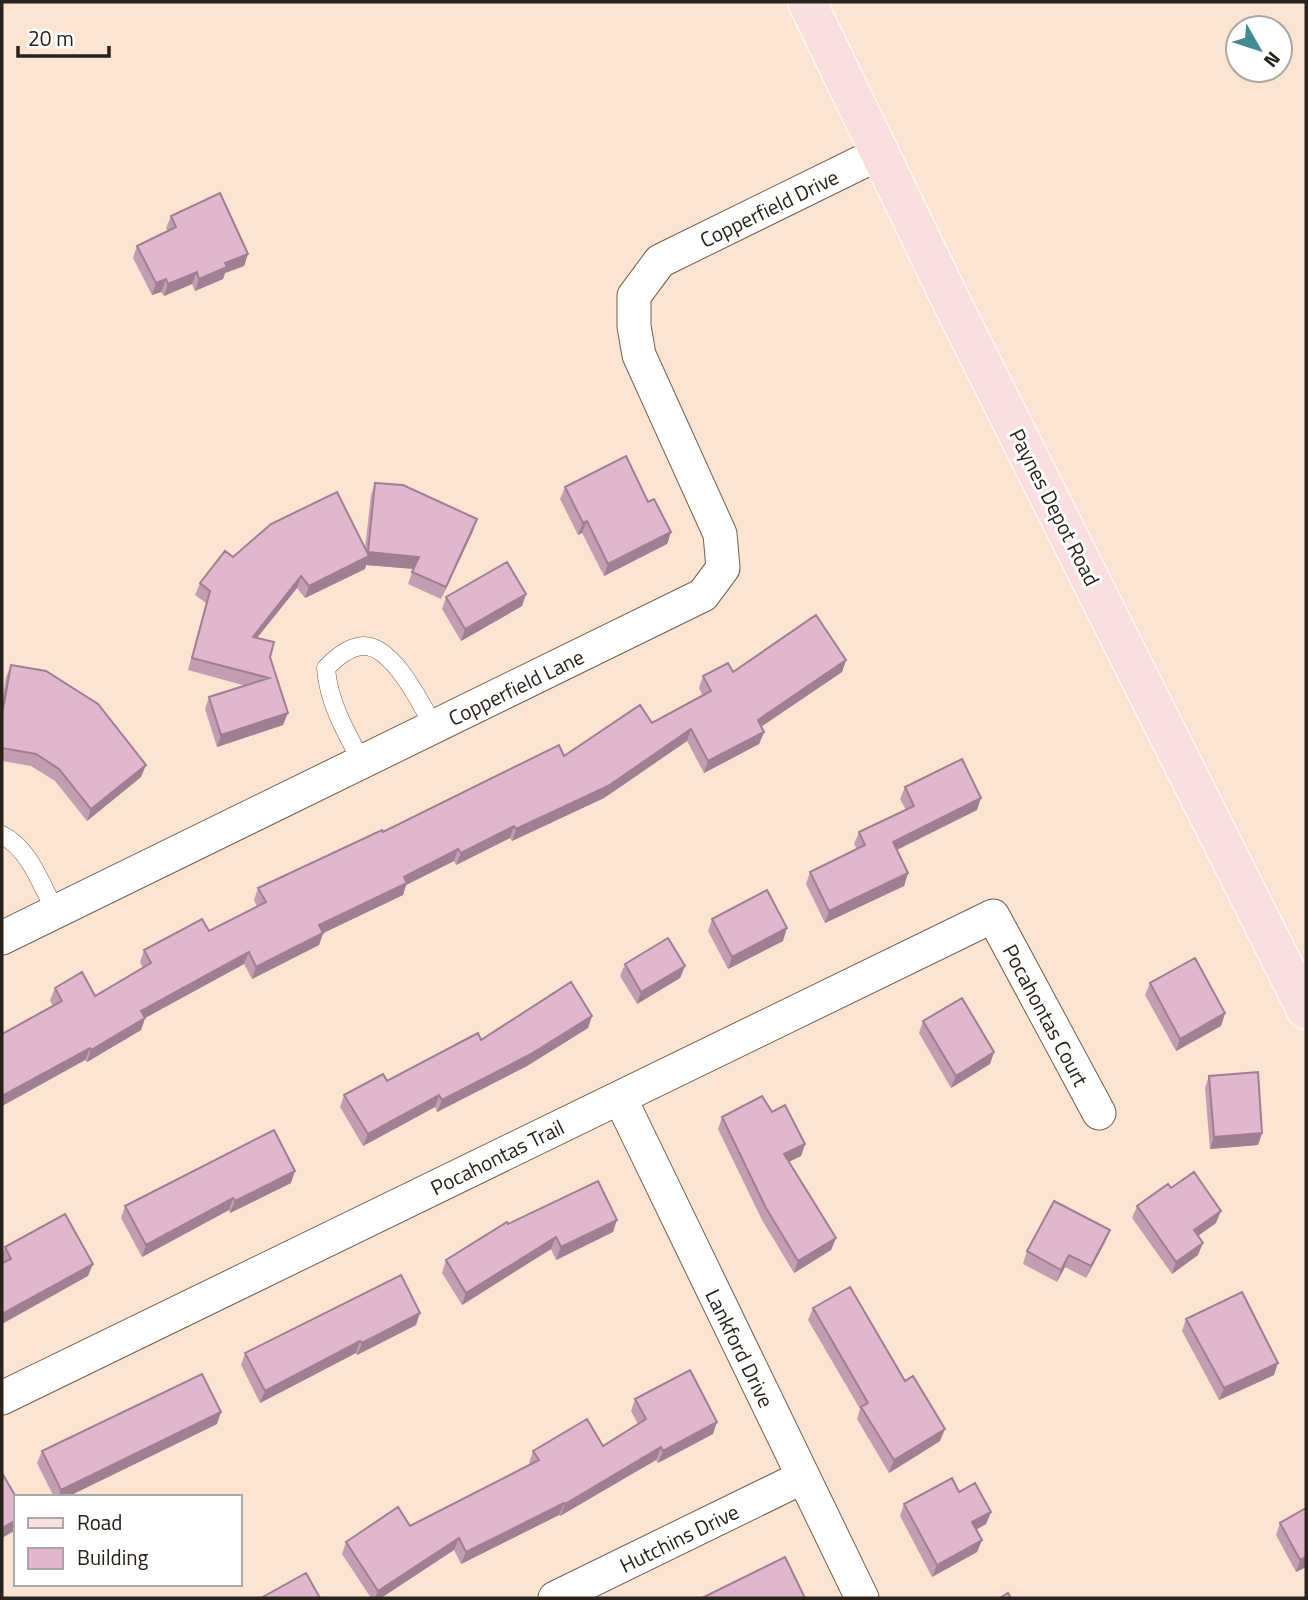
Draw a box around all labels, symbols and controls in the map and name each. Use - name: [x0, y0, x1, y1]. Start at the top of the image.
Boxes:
- scale bar: [18, 14, 108, 58]
- north arrow: [1224, 14, 1294, 84]
- text: 20 m: [28, 22, 74, 54]
- text: N: [1257, 46, 1288, 74]
- street label: Copperfield Drive: [694, 161, 844, 255]
- street label: Paynes Depot Road: [1002, 423, 1108, 591]
- street label: Copperfield Lane: [443, 640, 589, 734]
- street label: Pocahontas Court: [995, 938, 1097, 1092]
- street label: Pocahontas Trail: [425, 1111, 569, 1203]
- street label: Lankford Drive: [697, 1283, 783, 1413]
- legend: [14, 1495, 242, 1586]
- street label: Hutchins Drive: [614, 1495, 744, 1581]
- text: Road: [77, 1506, 122, 1538]
- text: Building: [77, 1541, 149, 1573]

